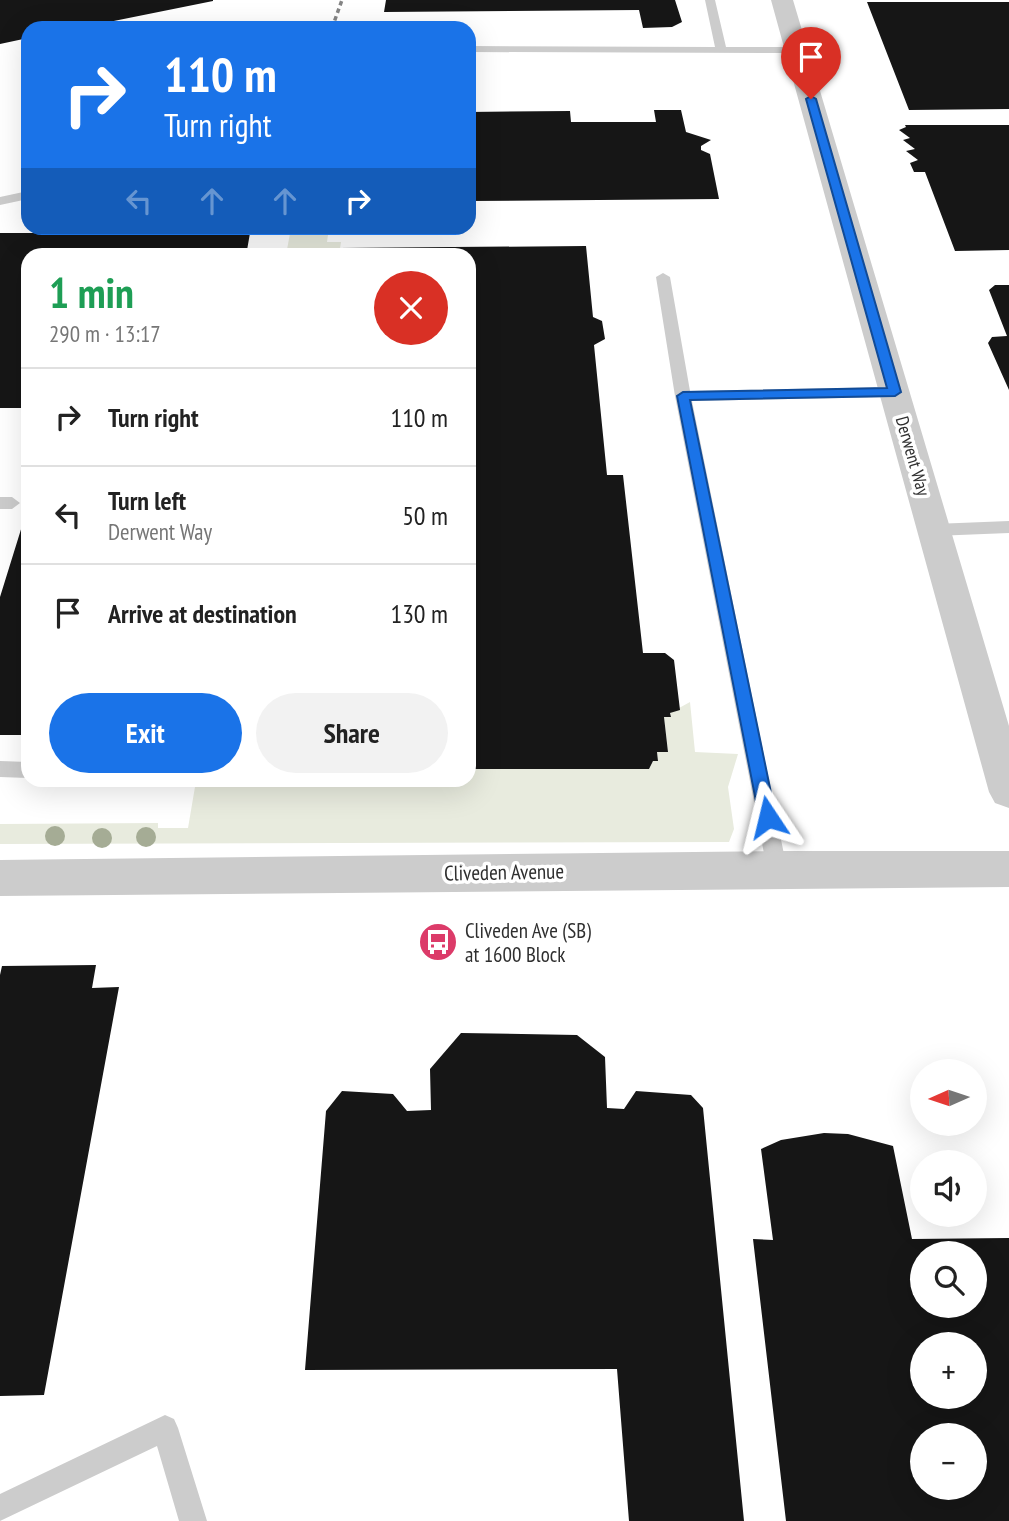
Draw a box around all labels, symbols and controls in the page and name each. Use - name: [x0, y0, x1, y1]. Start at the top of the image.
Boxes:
- pin: [781, 27, 841, 99]
- icon: arrive: [792, 38, 830, 76]
- text: 110 m: [164, 42, 277, 106]
- icon: right: [49, 49, 140, 140]
- text: Turn right: [164, 104, 272, 146]
- icon: left: [120, 182, 158, 220]
- icon: ahead: [193, 182, 231, 220]
- icon: ahead: [266, 182, 304, 220]
- icon: right: [339, 182, 377, 220]
- text: 1 min: [49, 265, 134, 320]
- button: close: [374, 271, 448, 345]
- text: 290 m · 13:17: [49, 319, 161, 348]
- icon: right: [49, 398, 87, 436]
- text: Turn right: [108, 401, 199, 434]
- text: 110 m: [390, 401, 448, 434]
- street label: Derwent Way: [891, 414, 935, 499]
- text: Turn left: [108, 484, 186, 517]
- icon: left: [49, 496, 87, 534]
- text: 50 m: [402, 499, 448, 532]
- text: Derwent Way: [108, 517, 212, 546]
- icon: arrive: [49, 594, 87, 632]
- text: Arrive at destination: [108, 597, 297, 630]
- text: 130 m: [390, 597, 448, 630]
- button: Exit: [49, 693, 242, 773]
- button: Share: [256, 693, 448, 773]
- position arrow: [731, 780, 805, 854]
- street label: Cliveden Avenue: [444, 857, 564, 887]
- place label: Cliveden Ave (SB) at 1600 Block: [465, 917, 591, 968]
- bus stop icon: Cliveden Ave (SB) at 1600 Block: [417, 921, 459, 963]
- north arrow: [910, 1059, 987, 1136]
- map controls: [910, 1059, 987, 1500]
- button: sound: [910, 1150, 987, 1227]
- button: search: [910, 1241, 987, 1318]
- button: +: [910, 1332, 987, 1409]
- button: −: [910, 1423, 987, 1500]

